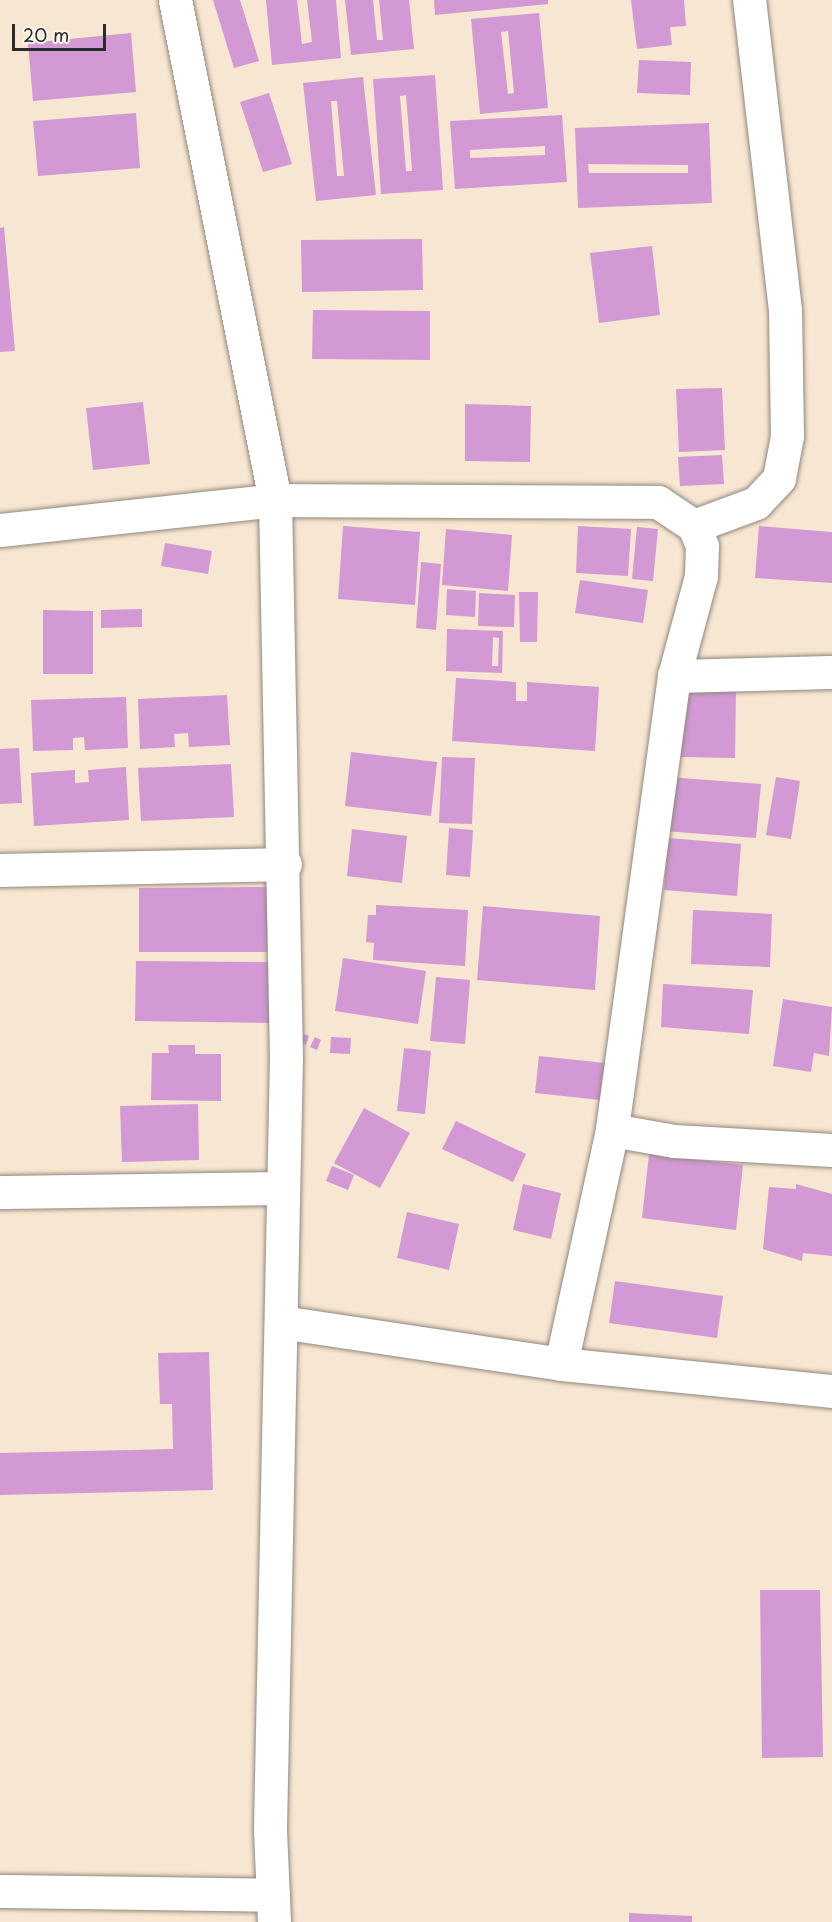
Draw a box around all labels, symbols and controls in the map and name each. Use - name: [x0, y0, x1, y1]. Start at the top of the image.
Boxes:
- scale bar: [15, 12, 110, 50]
- text: 20 m: [23, 21, 69, 48]

